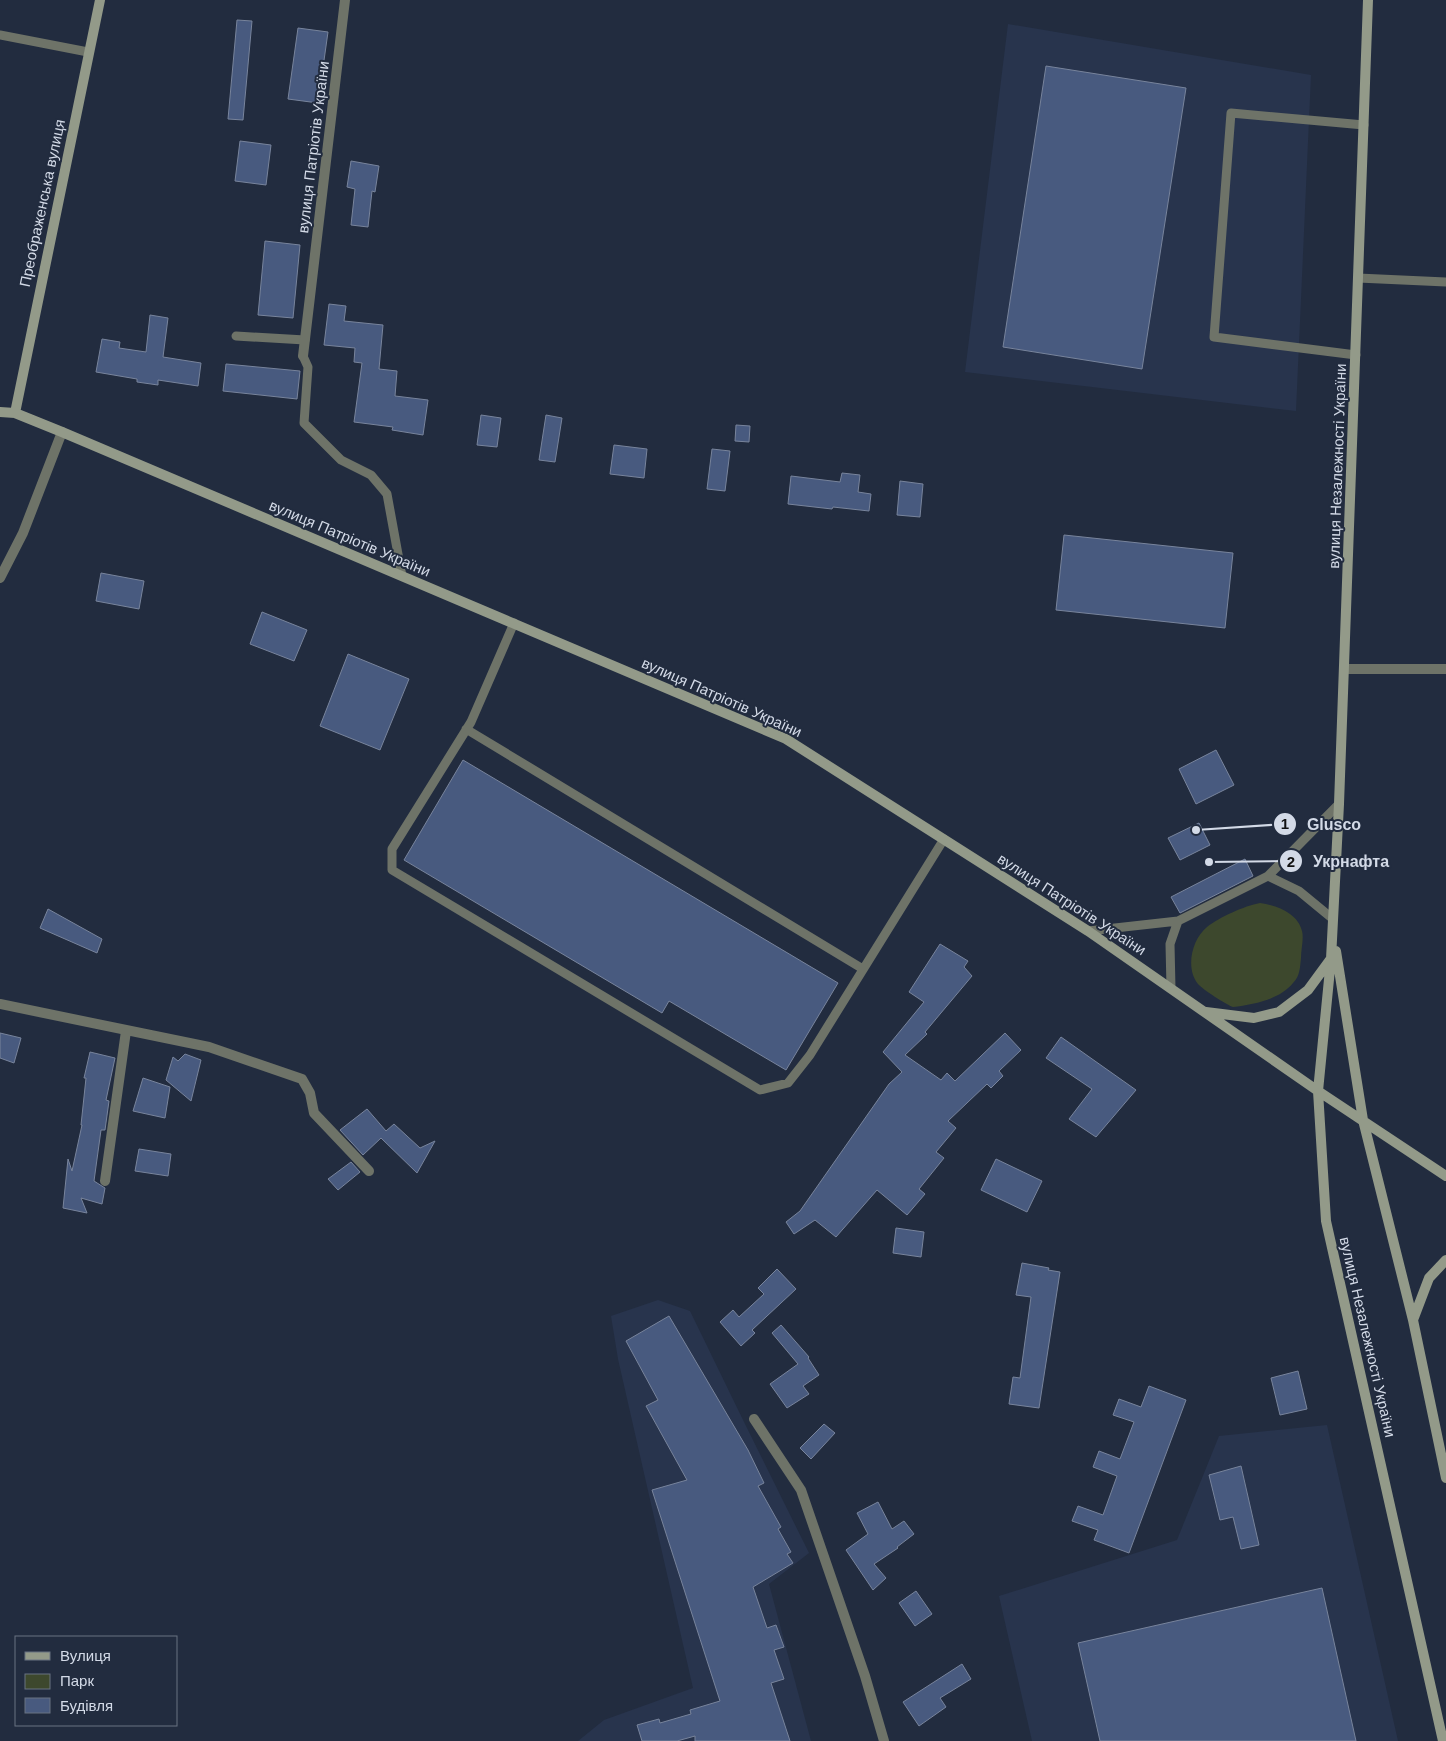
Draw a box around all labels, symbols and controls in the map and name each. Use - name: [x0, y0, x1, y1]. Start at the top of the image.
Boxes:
- street label: вулиця Патріотів України: [294, 60, 332, 234]
- street label: Преображенська вулиця: [16, 118, 68, 288]
- street label: вулиця Незалежності України: [1325, 363, 1349, 569]
- street label: вулиця Патріотів України: [267, 496, 433, 580]
- street label: вулиця Патріотів України: [639, 654, 805, 740]
- callout: Glusco: [1272, 809, 1372, 840]
- text: 1: [1281, 815, 1289, 832]
- text: Glusco: [1307, 816, 1361, 833]
- callout: Укрнафта: [1278, 846, 1399, 877]
- street label: вулиця Патріотів України: [995, 850, 1149, 958]
- text: 2: [1287, 853, 1295, 870]
- text: Укрнафта: [1313, 853, 1389, 870]
- street label: вулиця Незалежності України: [1337, 1235, 1399, 1439]
- legend: [15, 1636, 178, 1726]
- text: Вулиця: [60, 1647, 111, 1664]
- text: Парк: [60, 1672, 94, 1689]
- text: Будівля: [60, 1697, 113, 1714]

